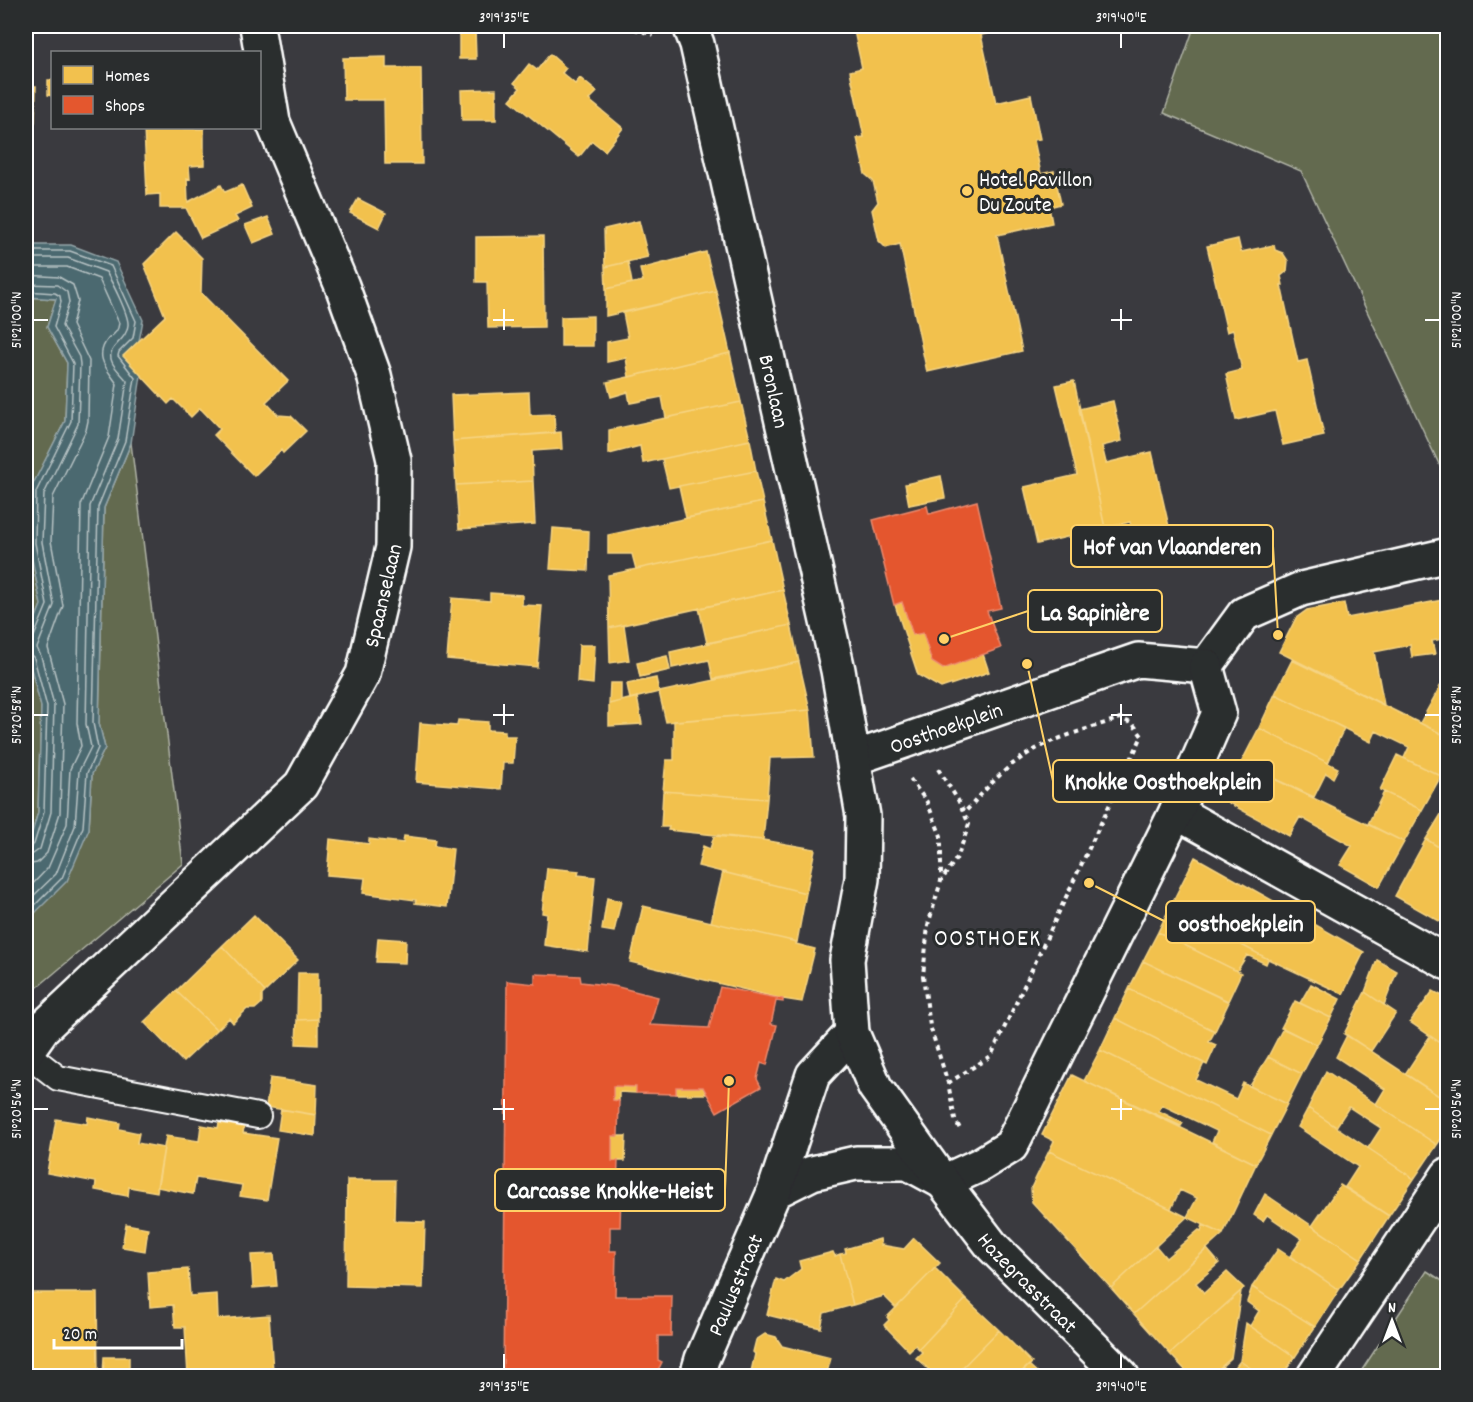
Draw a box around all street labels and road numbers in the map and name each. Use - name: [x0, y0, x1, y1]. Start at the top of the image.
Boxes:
- street label: Bronlaan: [748, 352, 795, 432]
- street label: Spaanselaan: [358, 541, 412, 651]
- street label: Oosthoekplein: [886, 696, 1008, 764]
- street label: Hazegrasstraat: [968, 1227, 1083, 1342]
- street label: Paulusstraat: [702, 1230, 773, 1342]

